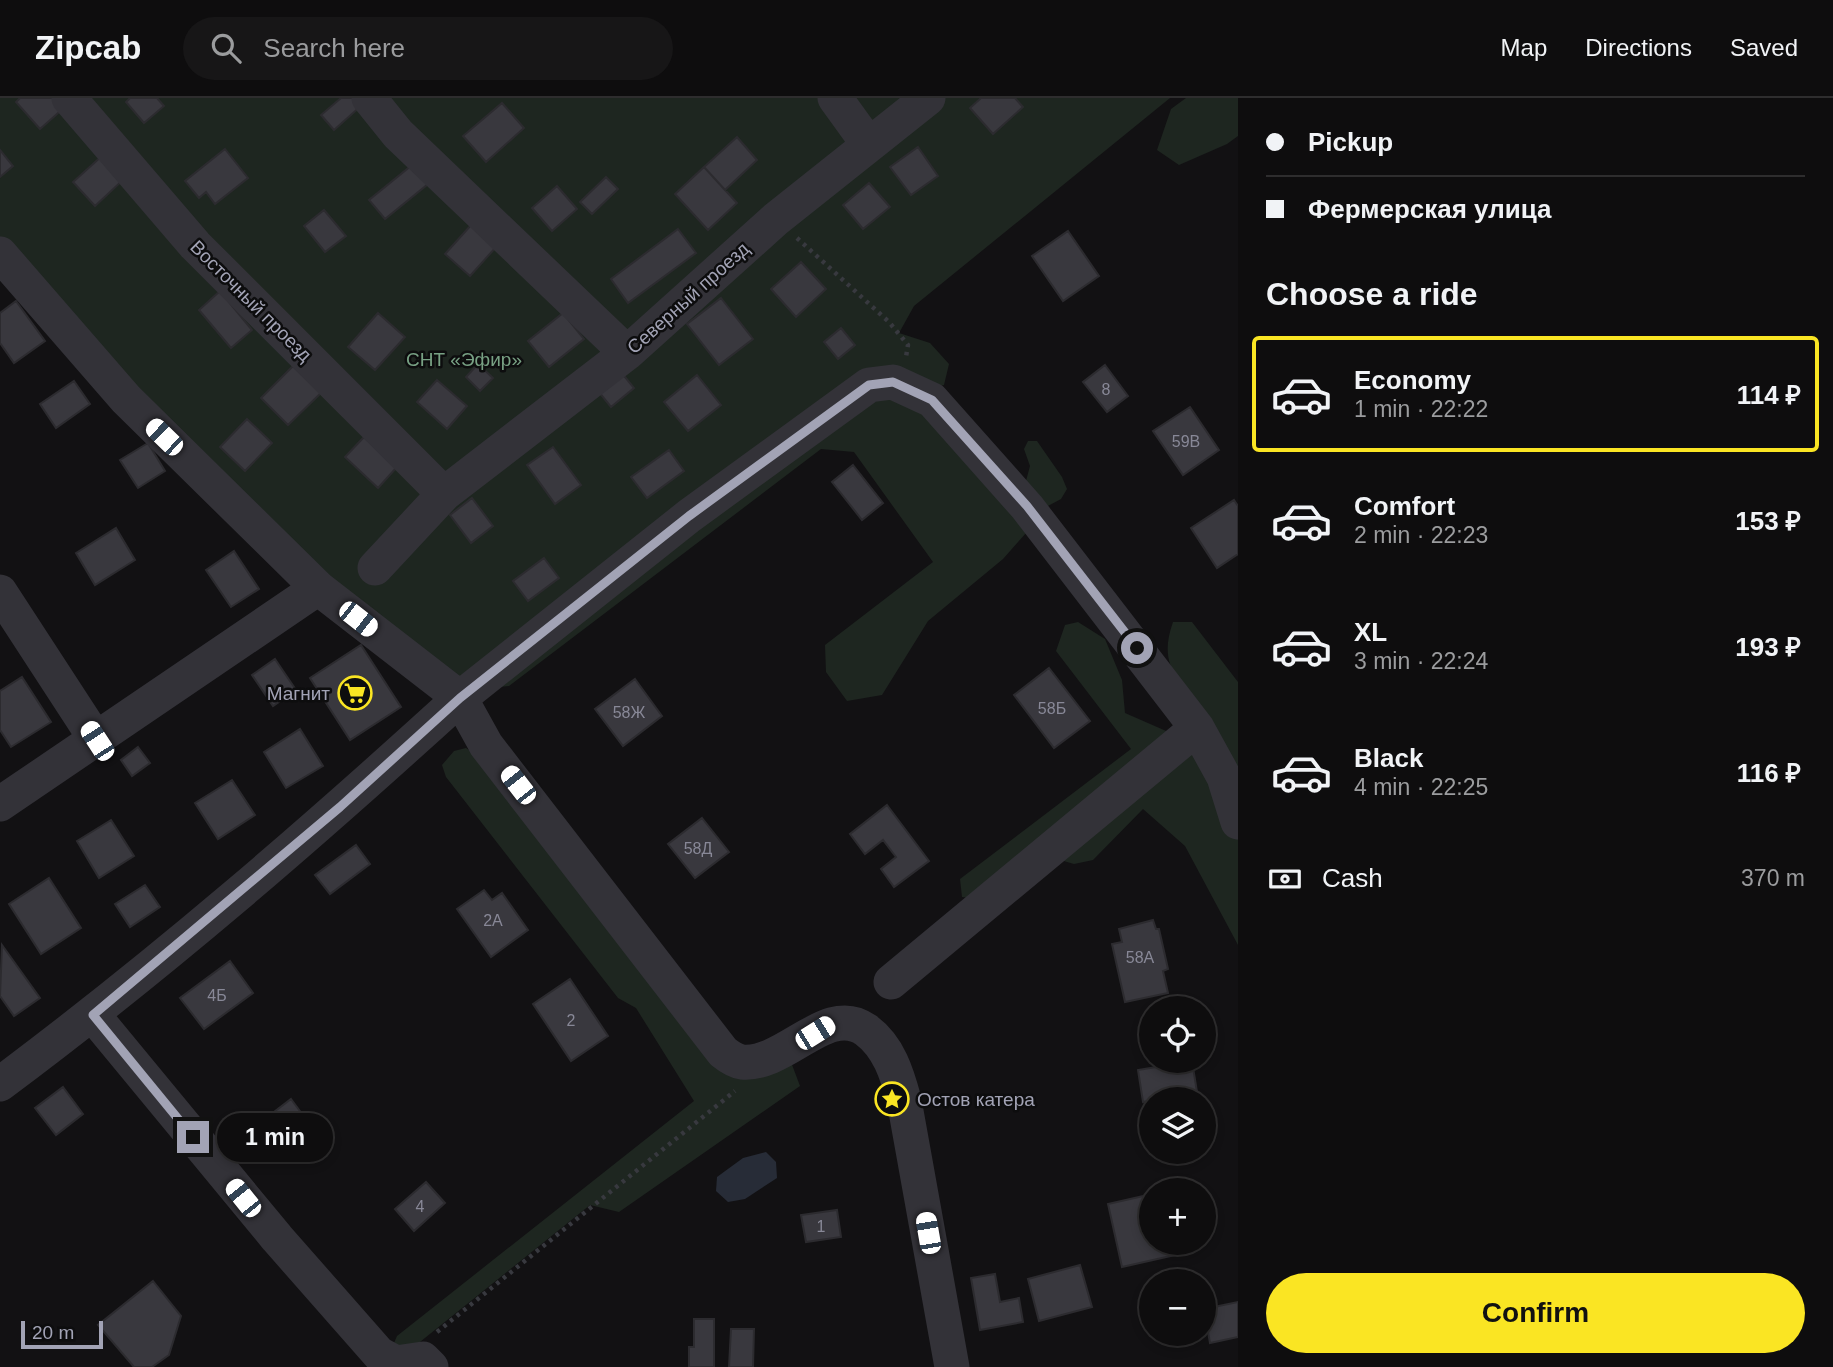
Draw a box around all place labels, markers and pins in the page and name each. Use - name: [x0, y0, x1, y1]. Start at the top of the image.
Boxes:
- supermarket icon: Магнит: [336, 674, 374, 712]
- place label: Магнит: [267, 683, 330, 704]
- place icon: Остов катера: [873, 1080, 911, 1118]
- place label: Остов катера: [917, 1089, 1035, 1110]

